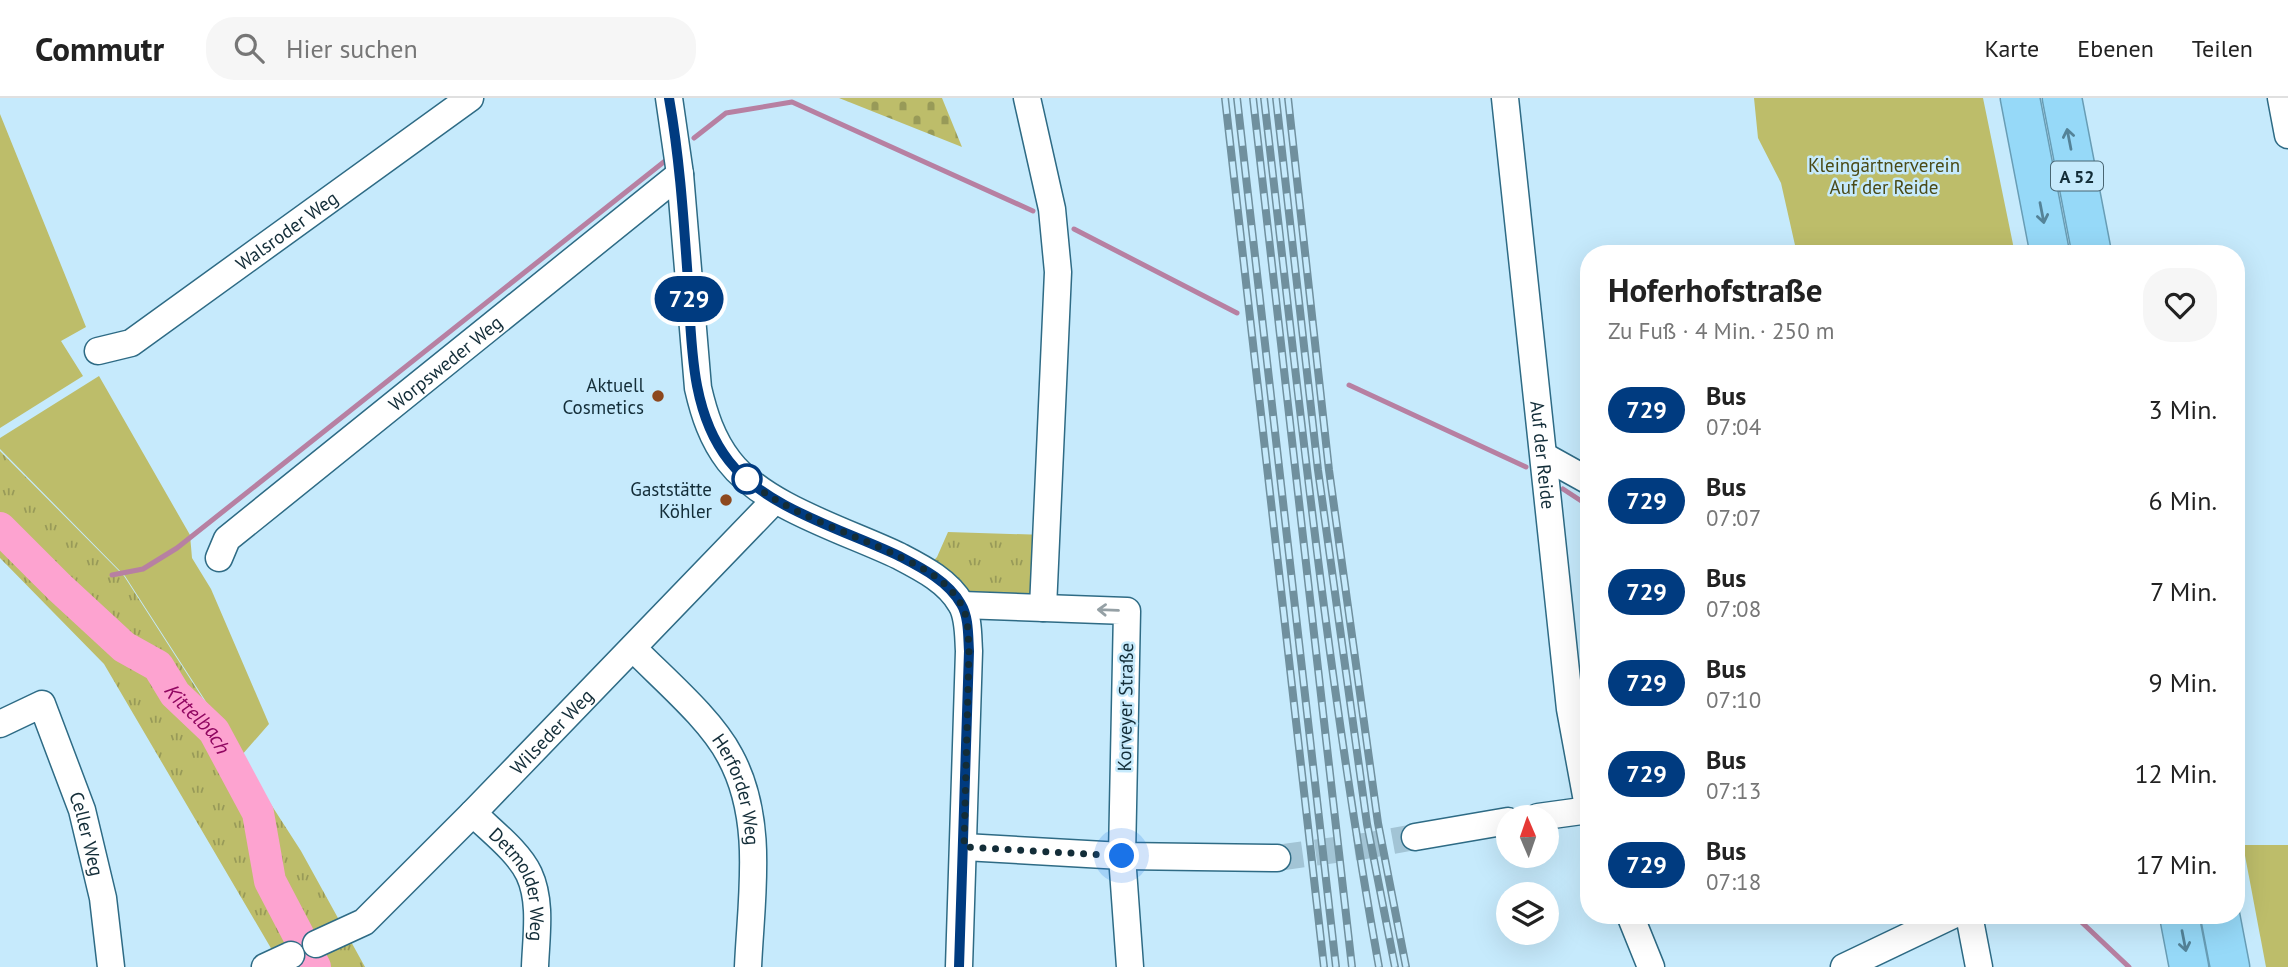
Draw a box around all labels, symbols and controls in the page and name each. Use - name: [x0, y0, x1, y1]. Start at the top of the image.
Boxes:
- search box: [206, 17, 696, 80]
- text: Commutr: [35, 27, 164, 70]
- icon: search: [230, 29, 268, 67]
- text: Hier suchen: [286, 32, 418, 65]
- text: Karte: [1985, 33, 2039, 64]
- text: Ebenen: [2077, 33, 2154, 64]
- text: Teilen: [2192, 33, 2253, 64]
- one-way arrow: [2062, 128, 2076, 151]
- park label: Kleingärtnerverein Auf der Reide: [1808, 153, 1960, 199]
- road number: A 52: [2051, 162, 2103, 190]
- street label: Walsroder Weg: [231, 186, 342, 275]
- one-way arrow: [2036, 201, 2049, 224]
- text: Hoferhofstraße: [1608, 268, 1822, 311]
- button: heart: [2143, 268, 2217, 342]
- line badge: 729: [649, 276, 729, 322]
- text: 729: [669, 283, 709, 314]
- street label: Worpsweder Weg: [384, 310, 507, 416]
- text: Zu Fuß · 4 Min. · 250 m: [1608, 316, 1834, 345]
- place label: Aktuell Cosmetics: [562, 373, 644, 419]
- text: Bus: [1706, 379, 1746, 412]
- marker: Aktuell Cosmetics: [650, 388, 666, 404]
- text: 3 Min.: [2149, 393, 2217, 426]
- text: 729: [1626, 394, 1667, 425]
- street label: Auf der Reide: [1525, 400, 1561, 510]
- text: 07:04: [1706, 412, 1761, 441]
- unlabelled marker: [732, 464, 762, 494]
- text: Bus: [1706, 470, 1746, 503]
- place label: Gaststätte Köhler: [630, 477, 713, 523]
- text: 6 Min.: [2149, 484, 2217, 517]
- text: 729: [1626, 485, 1667, 516]
- marker: Gaststätte Köhler: [718, 492, 734, 508]
- text: 07:07: [1706, 503, 1761, 532]
- text: Bus: [1706, 561, 1746, 594]
- text: 7 Min.: [2150, 575, 2217, 608]
- text: 729: [1626, 576, 1667, 607]
- text: 07:08: [1706, 594, 1761, 623]
- one-way arrow: [1096, 604, 1119, 617]
- street label: Korveyer Straße: [1112, 642, 1138, 772]
- text: Bus: [1706, 652, 1746, 685]
- text: 9 Min.: [2149, 666, 2217, 699]
- text: 729: [1626, 667, 1667, 698]
- water label: Kittelbach: [159, 679, 237, 759]
- street label: Wilseder Weg: [505, 684, 598, 779]
- text: 07:10: [1706, 685, 1761, 714]
- street label: Herforder Weg: [707, 729, 765, 846]
- text: Bus: [1706, 743, 1746, 776]
- text: 12 Min.: [2134, 757, 2217, 790]
- text: 729: [1626, 758, 1667, 789]
- text: 07:13: [1706, 776, 1761, 805]
- street label: Celler Weg: [64, 788, 109, 878]
- north arrow: [1496, 805, 1559, 868]
- map controls: [1496, 805, 1559, 945]
- street label: Detmolder Weg: [484, 822, 549, 942]
- text: Bus: [1706, 834, 1746, 867]
- your location: [1104, 838, 1139, 873]
- text: 17 Min.: [2136, 848, 2217, 881]
- text: 729: [1626, 849, 1667, 880]
- text: 07:18: [1706, 867, 1761, 896]
- button: layers: [1496, 882, 1559, 945]
- one-way arrow: [2177, 929, 2191, 952]

